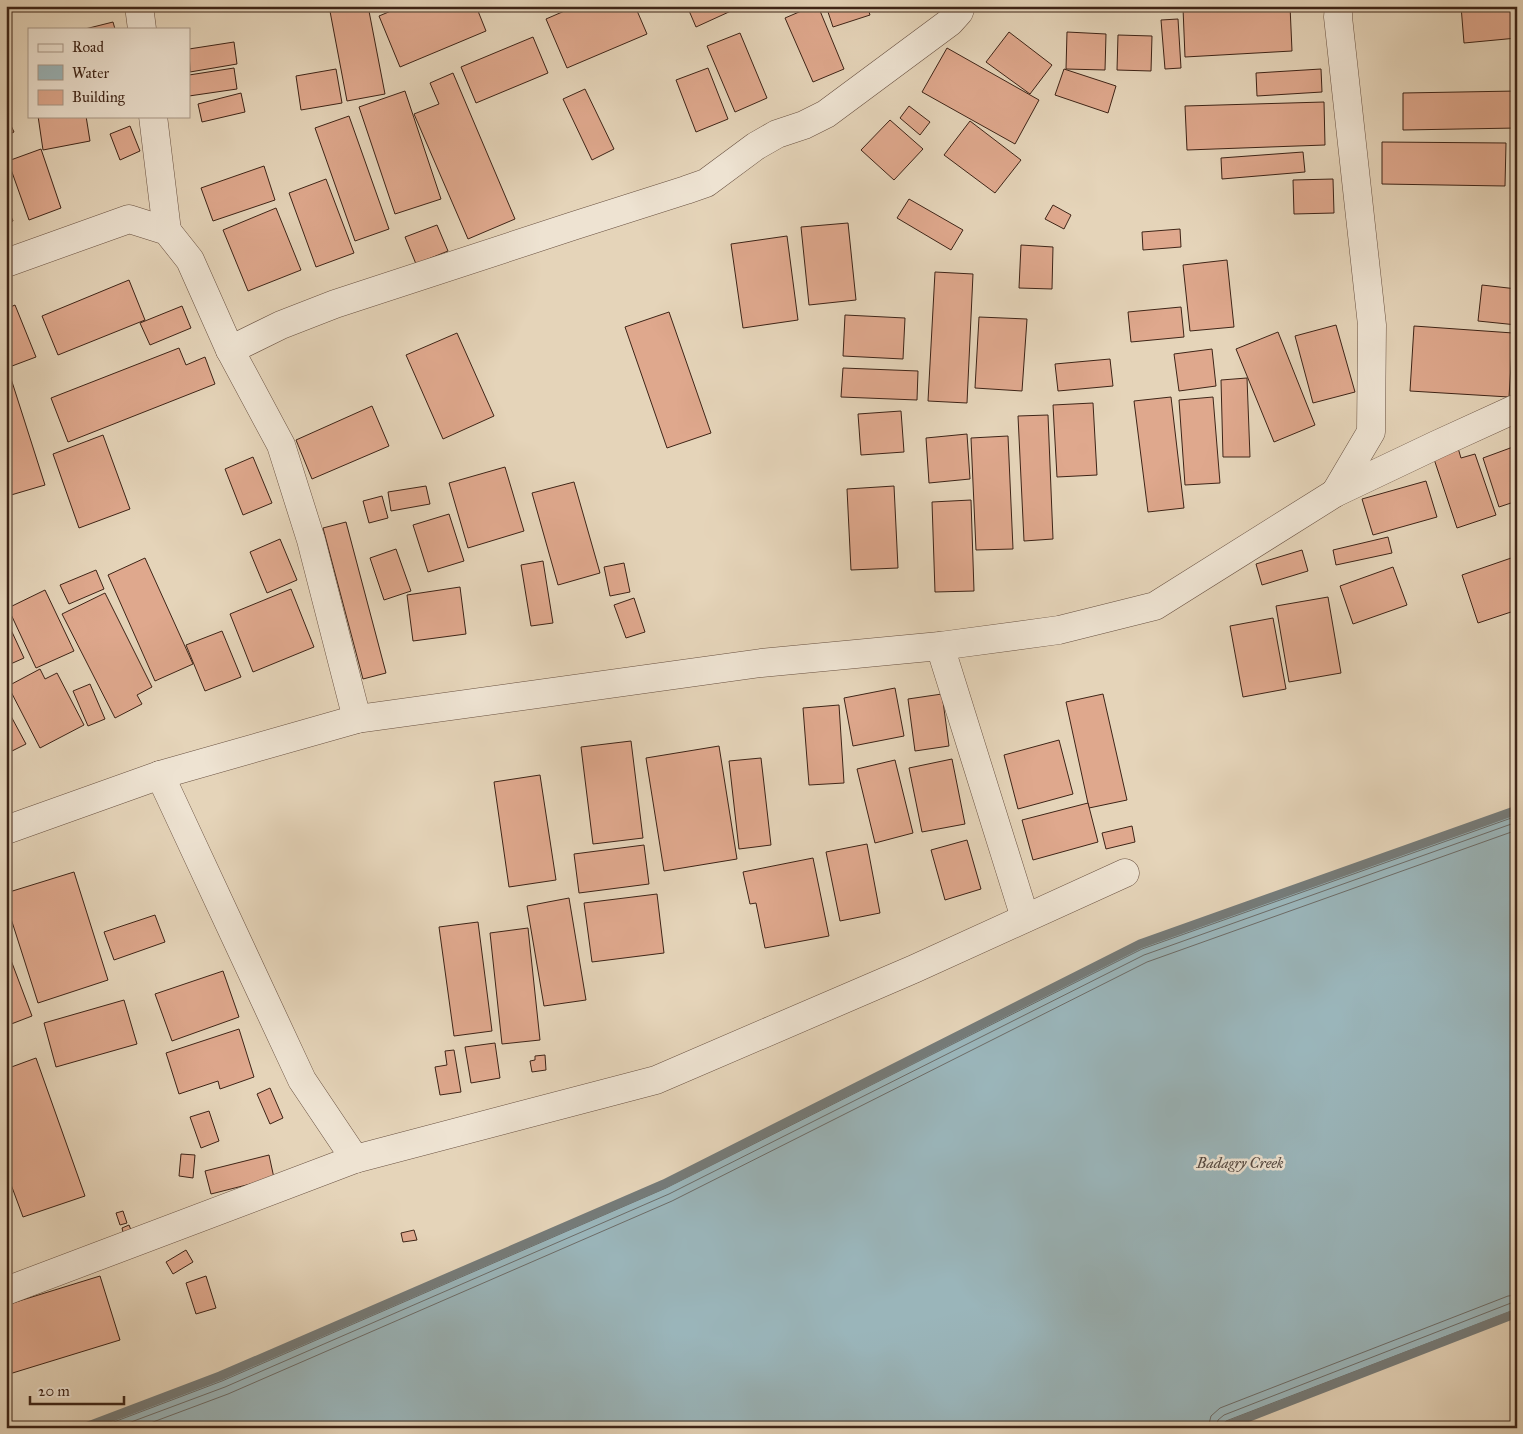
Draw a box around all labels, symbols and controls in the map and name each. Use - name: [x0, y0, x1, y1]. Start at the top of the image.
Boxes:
- legend: [28, 28, 190, 118]
- text: Road: [72, 38, 104, 56]
- text: Water: [72, 64, 109, 82]
- text: Building: [72, 88, 126, 106]
- water label: Badagry Creek: [1196, 1154, 1284, 1172]
- scale bar: [30, 1374, 124, 1406]
- text: 20 m: [38, 1382, 70, 1400]

